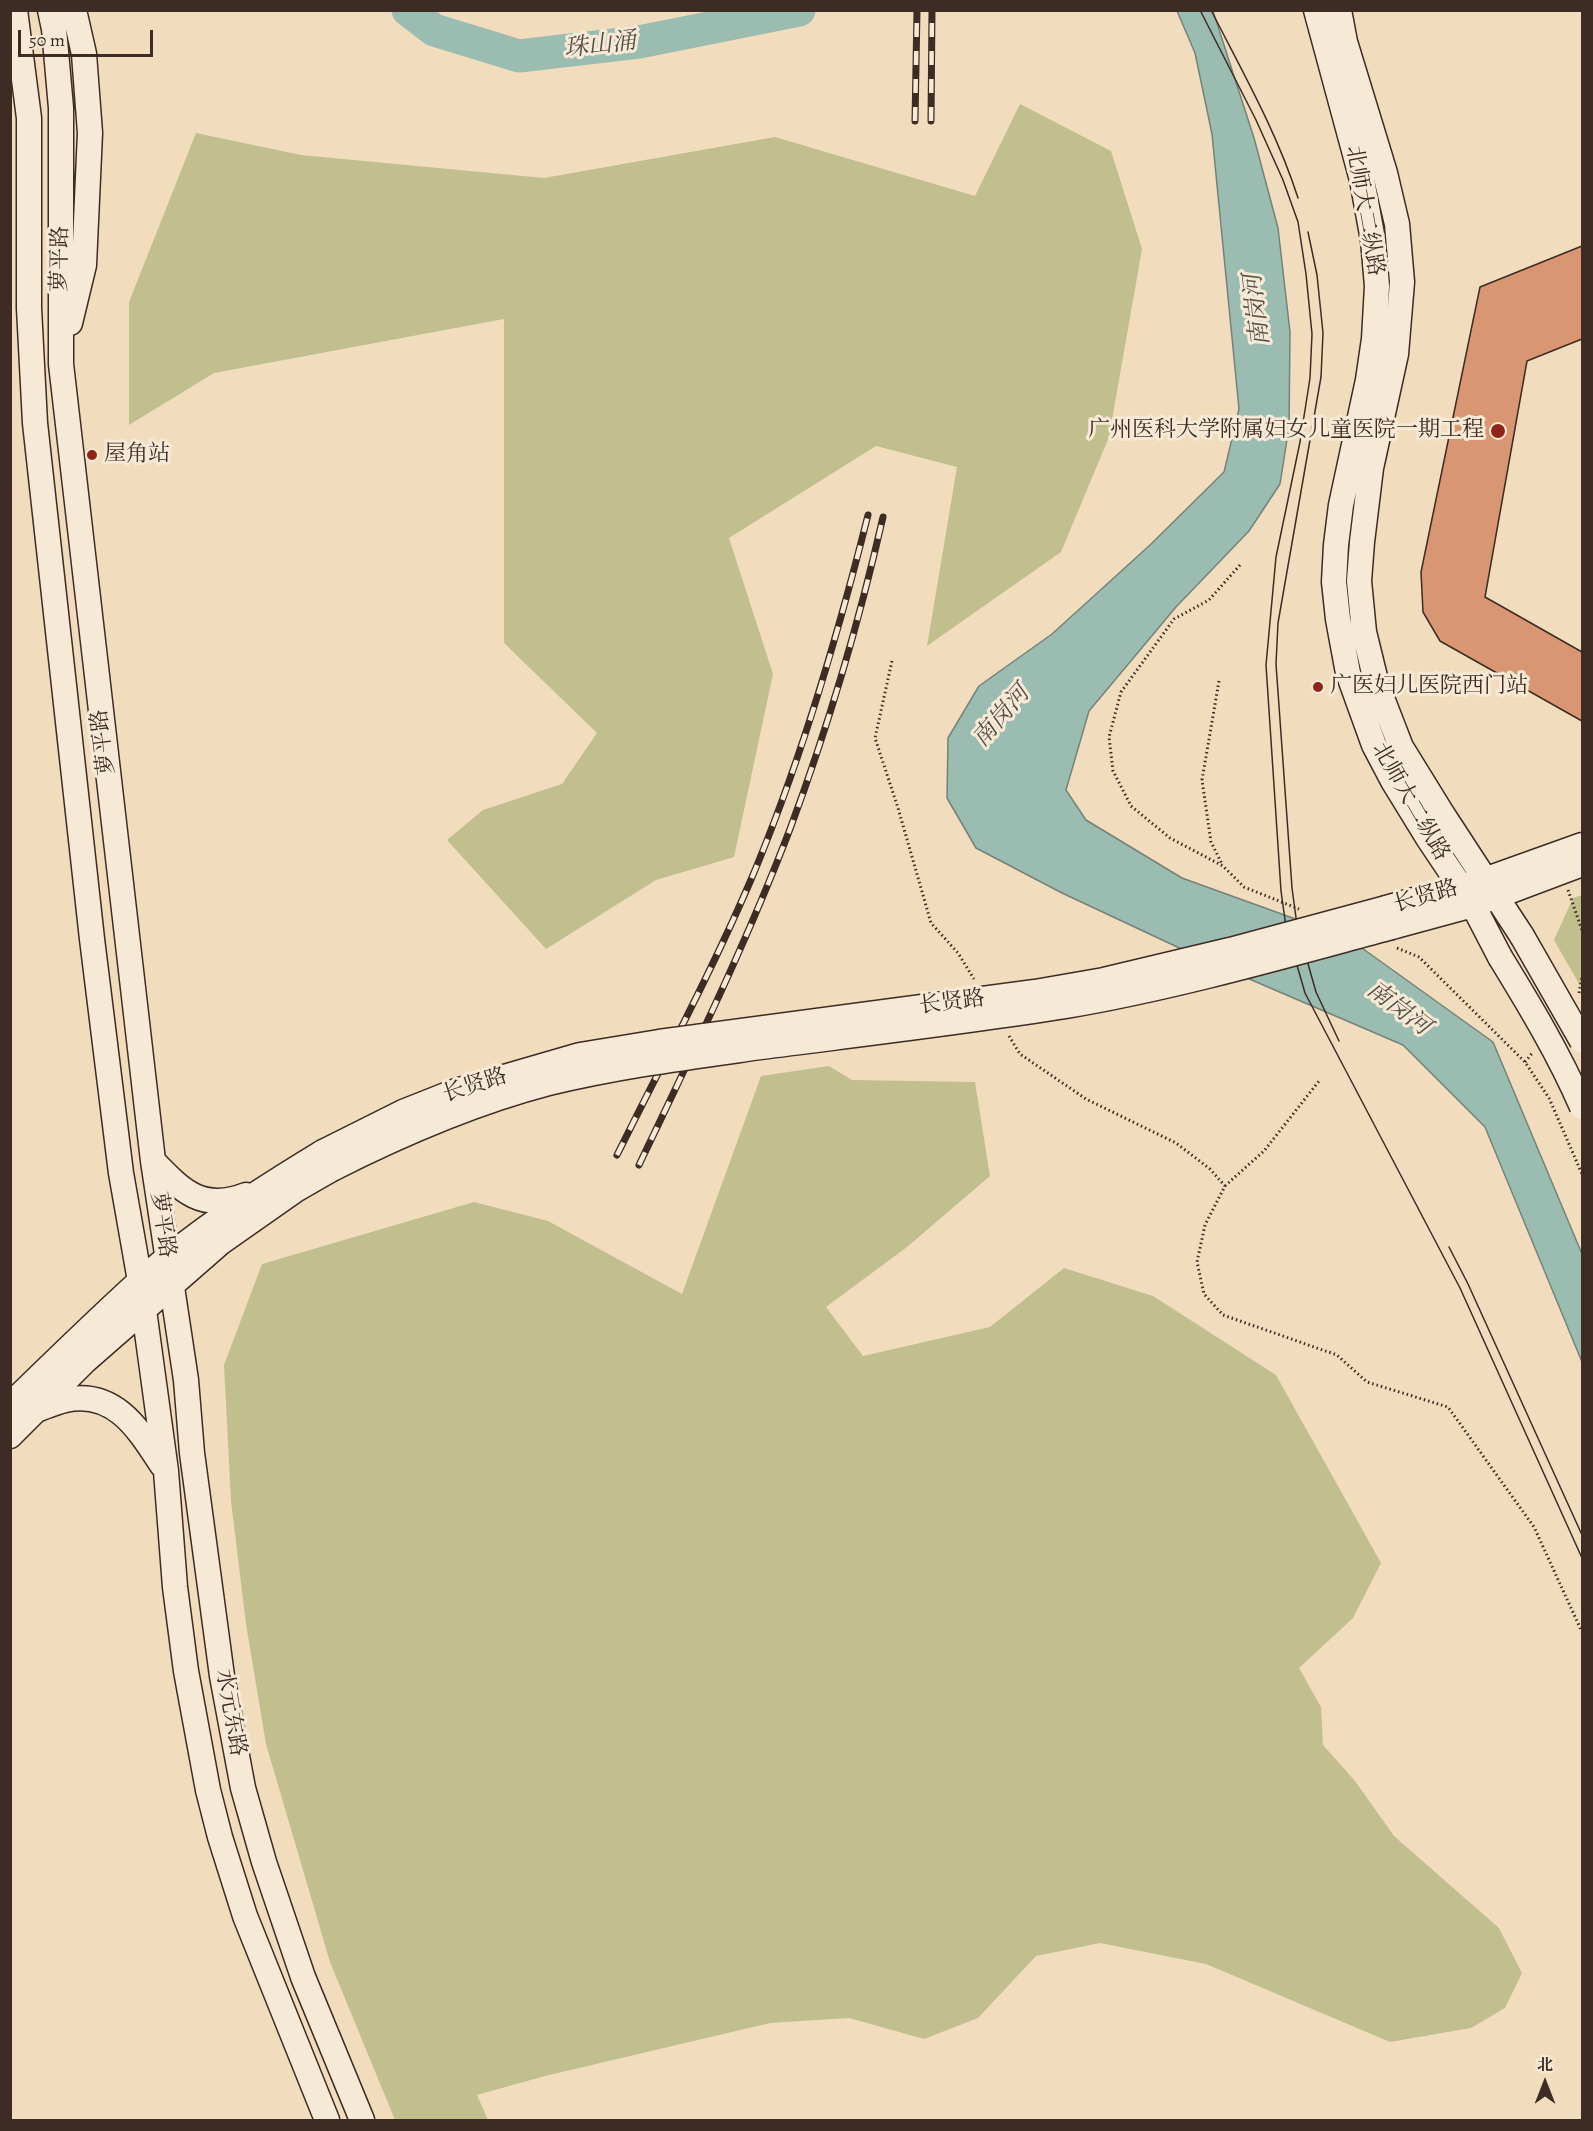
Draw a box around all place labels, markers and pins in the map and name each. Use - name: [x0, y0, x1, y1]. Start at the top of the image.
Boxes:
- place label: 广州医科大学附属妇女儿童医院一期工程: [1088, 418, 1484, 444]
- marker: 广州医科大学附属妇女儿童医院一期工程: [1489, 422, 1507, 440]
- place label: 屋角站: [104, 442, 170, 468]
- marker: 屋角站: [85, 448, 99, 462]
- place label: 广医妇儿医院西门站: [1330, 674, 1528, 700]
- marker: 广医妇儿医院西门站: [1311, 680, 1325, 694]

